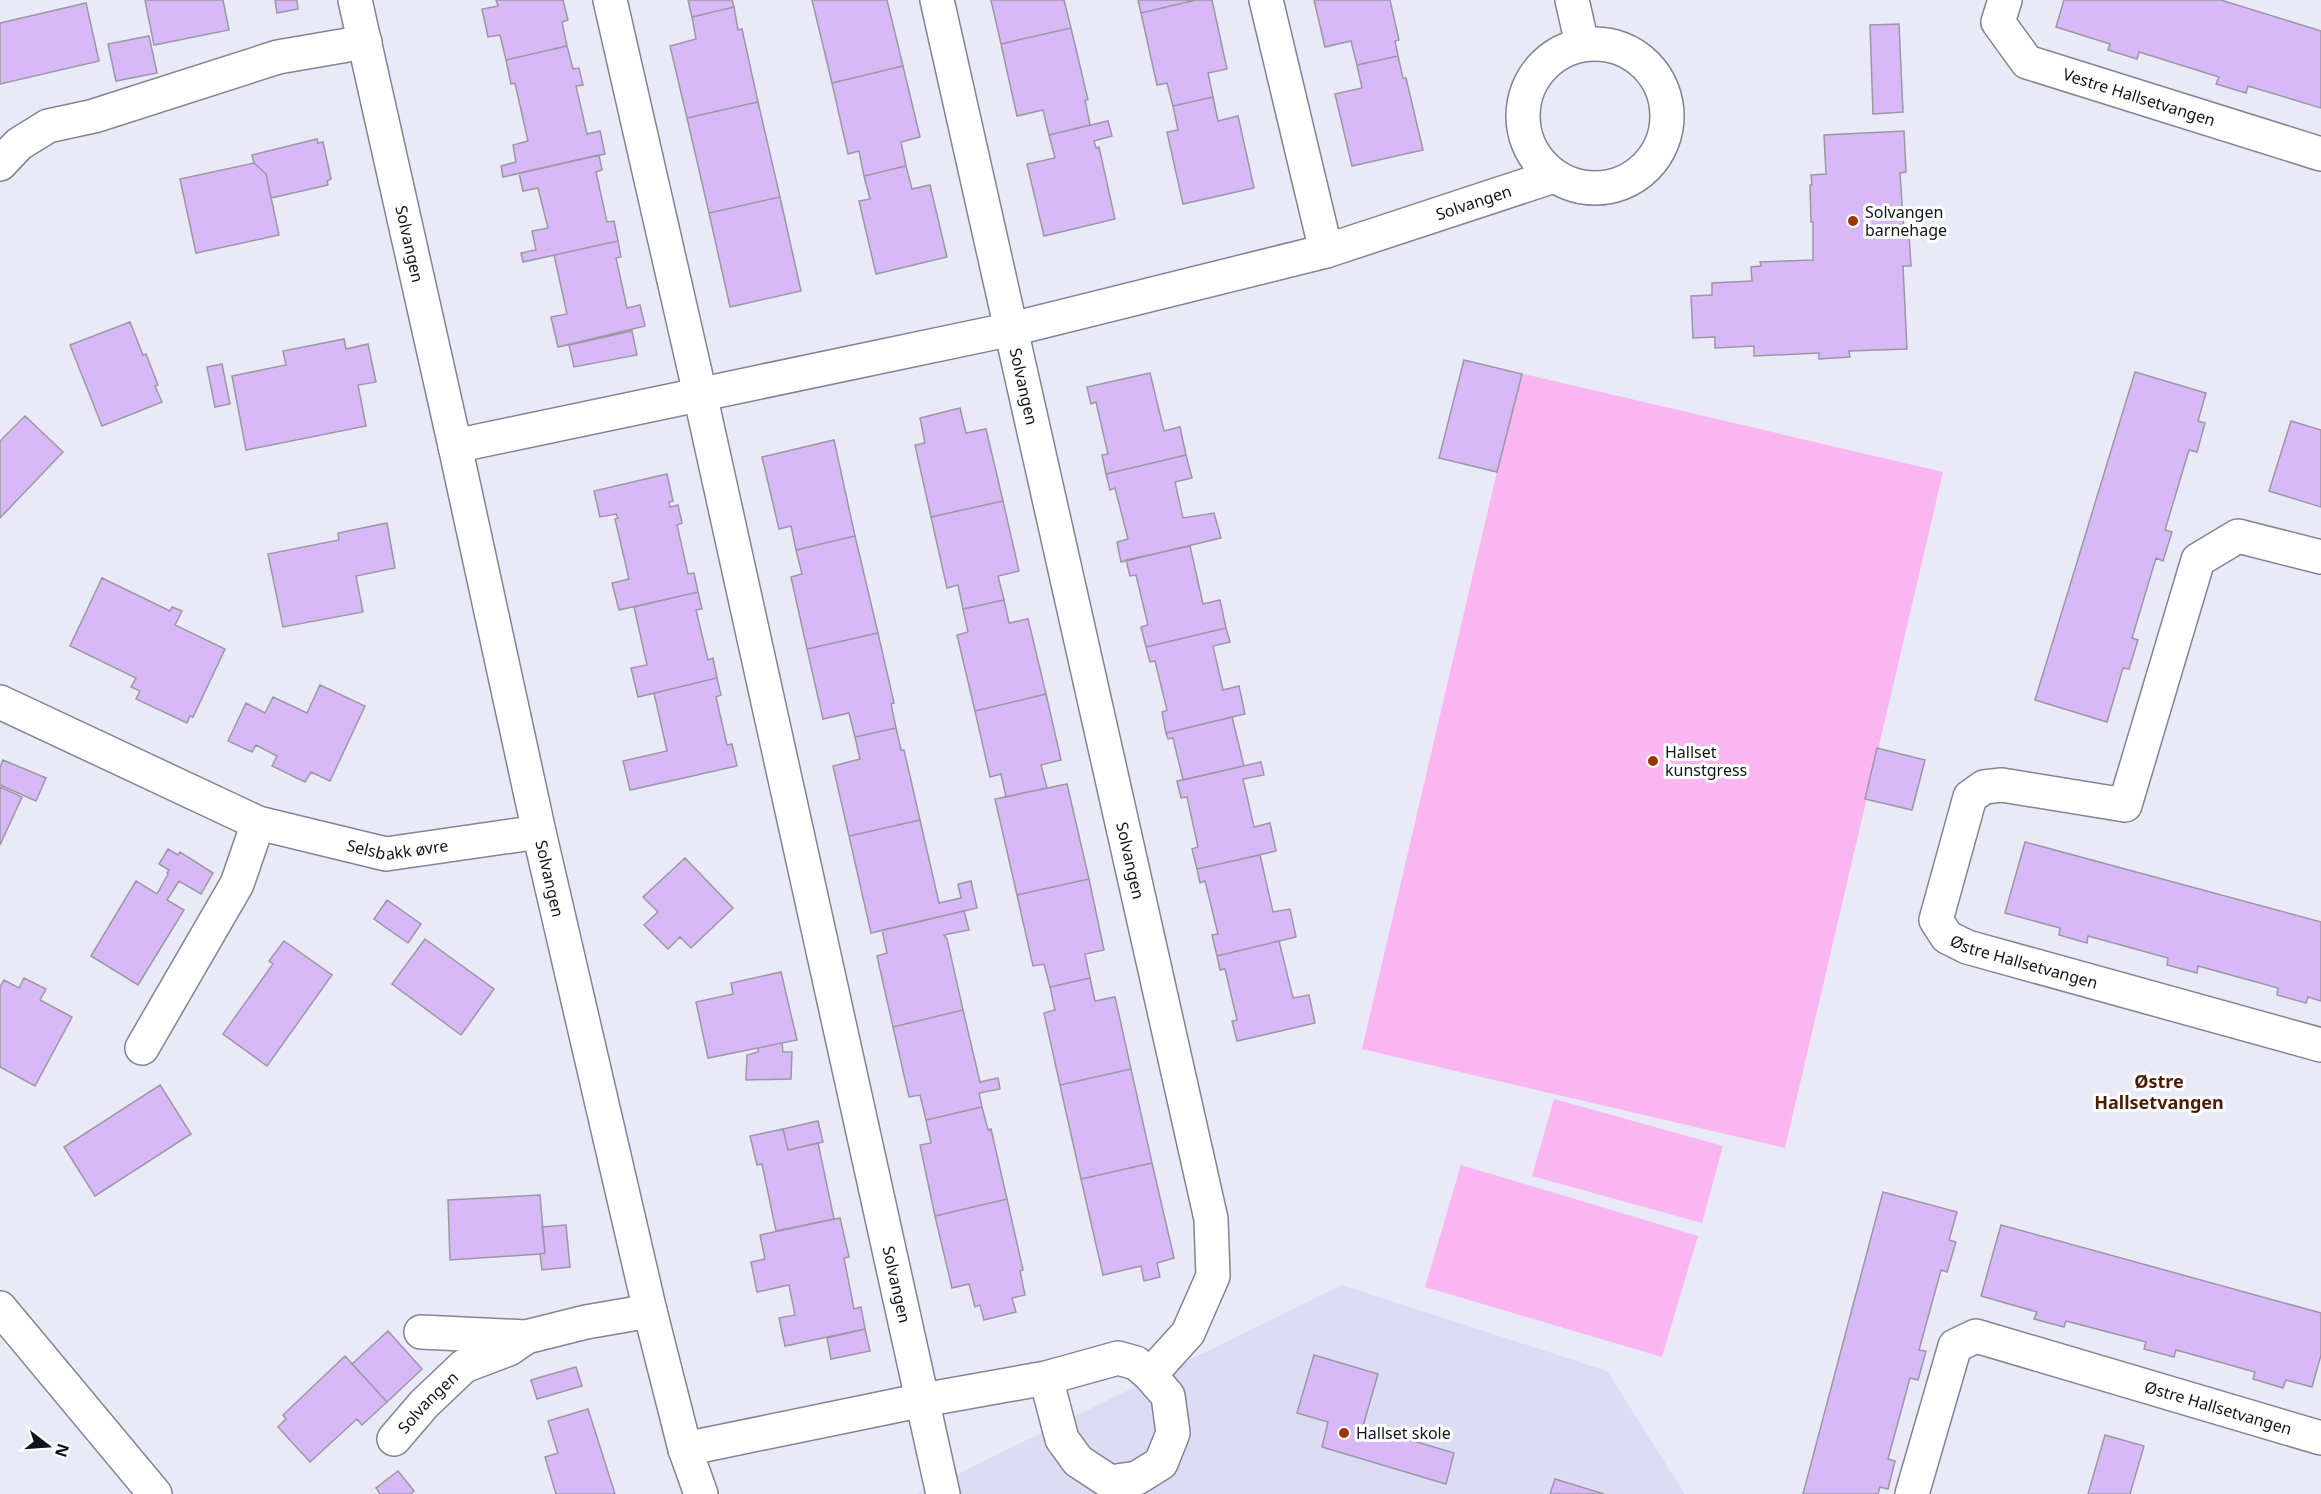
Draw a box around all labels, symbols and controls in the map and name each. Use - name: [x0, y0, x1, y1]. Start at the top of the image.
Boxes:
- street label: Vestre Hallsetvangen: [2060, 63, 2218, 131]
- street label: Solvangen: [1433, 180, 1514, 225]
- place label: Solvangen barnehage: [1865, 201, 1947, 241]
- street label: Solvangen: [390, 203, 429, 285]
- marker: Solvangen barnehage: [1846, 214, 1860, 228]
- street label: Solvangen: [1005, 346, 1043, 427]
- place label: Hallset kunstgress: [1665, 741, 1747, 781]
- marker: Hallset kunstgress: [1646, 754, 1660, 768]
- street label: Solvangen: [1111, 820, 1150, 901]
- street label: Selsbakk øvre: [345, 834, 450, 865]
- street label: Solvangen: [530, 838, 569, 919]
- street label: Østre Hallsetvangen: [1946, 929, 2100, 994]
- district label: Østre Hallsetvangen: [2094, 1069, 2224, 1114]
- street label: Solvangen: [877, 1244, 916, 1325]
- street label: Solvangen: [393, 1366, 463, 1438]
- street label: Østre Hallsetvangen: [2142, 1375, 2295, 1440]
- north arrow: [18, 1416, 78, 1476]
- place label: Hallset skole: [1356, 1422, 1451, 1444]
- marker: Hallset skole: [1337, 1426, 1351, 1440]
- text: N: [50, 1441, 75, 1460]

